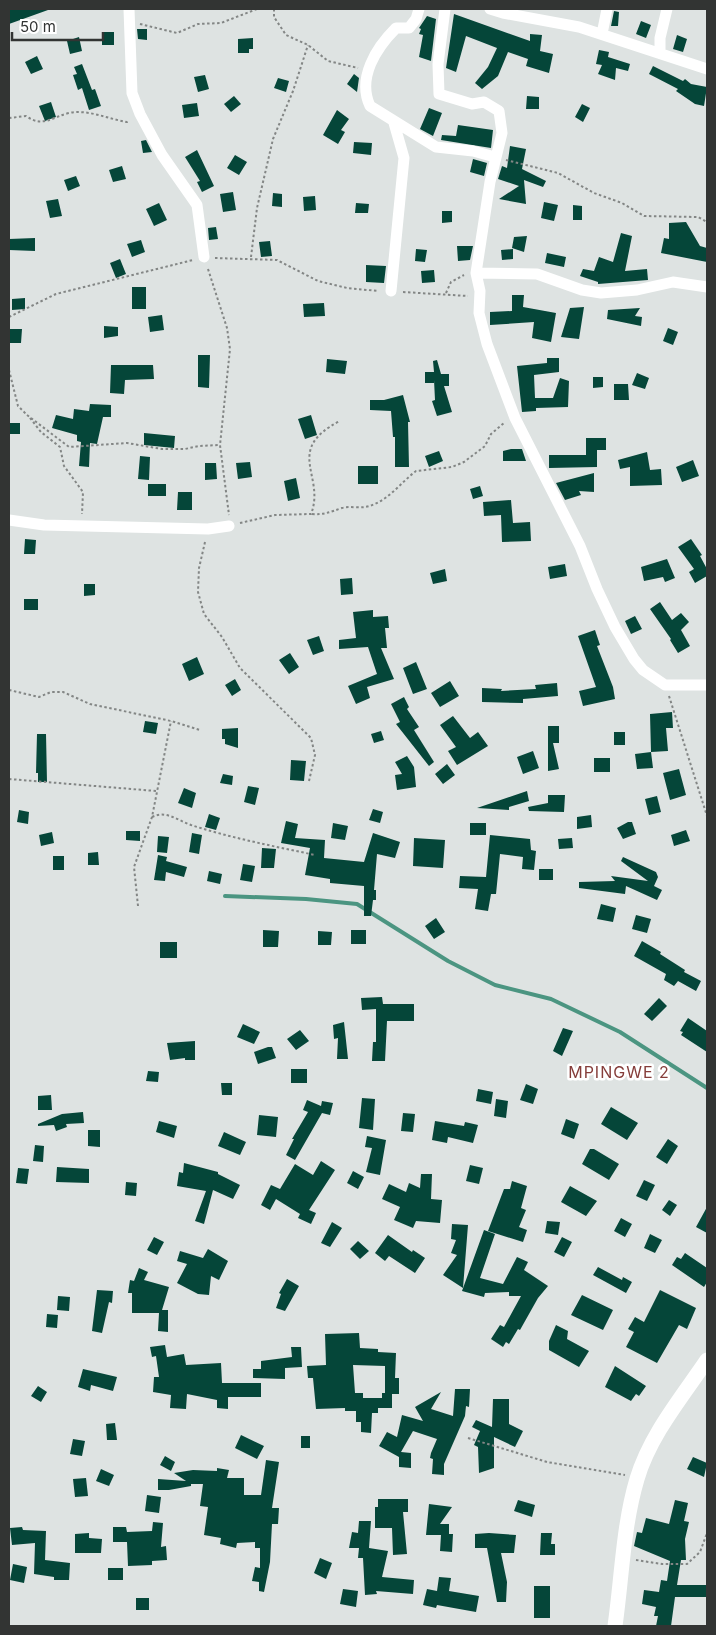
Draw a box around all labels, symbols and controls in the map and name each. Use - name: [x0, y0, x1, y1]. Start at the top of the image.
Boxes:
- scale bar: [12, 10, 104, 42]
- text: 50 m: [20, 17, 56, 36]
- district label: MPINGWE 2: [568, 1062, 670, 1082]

